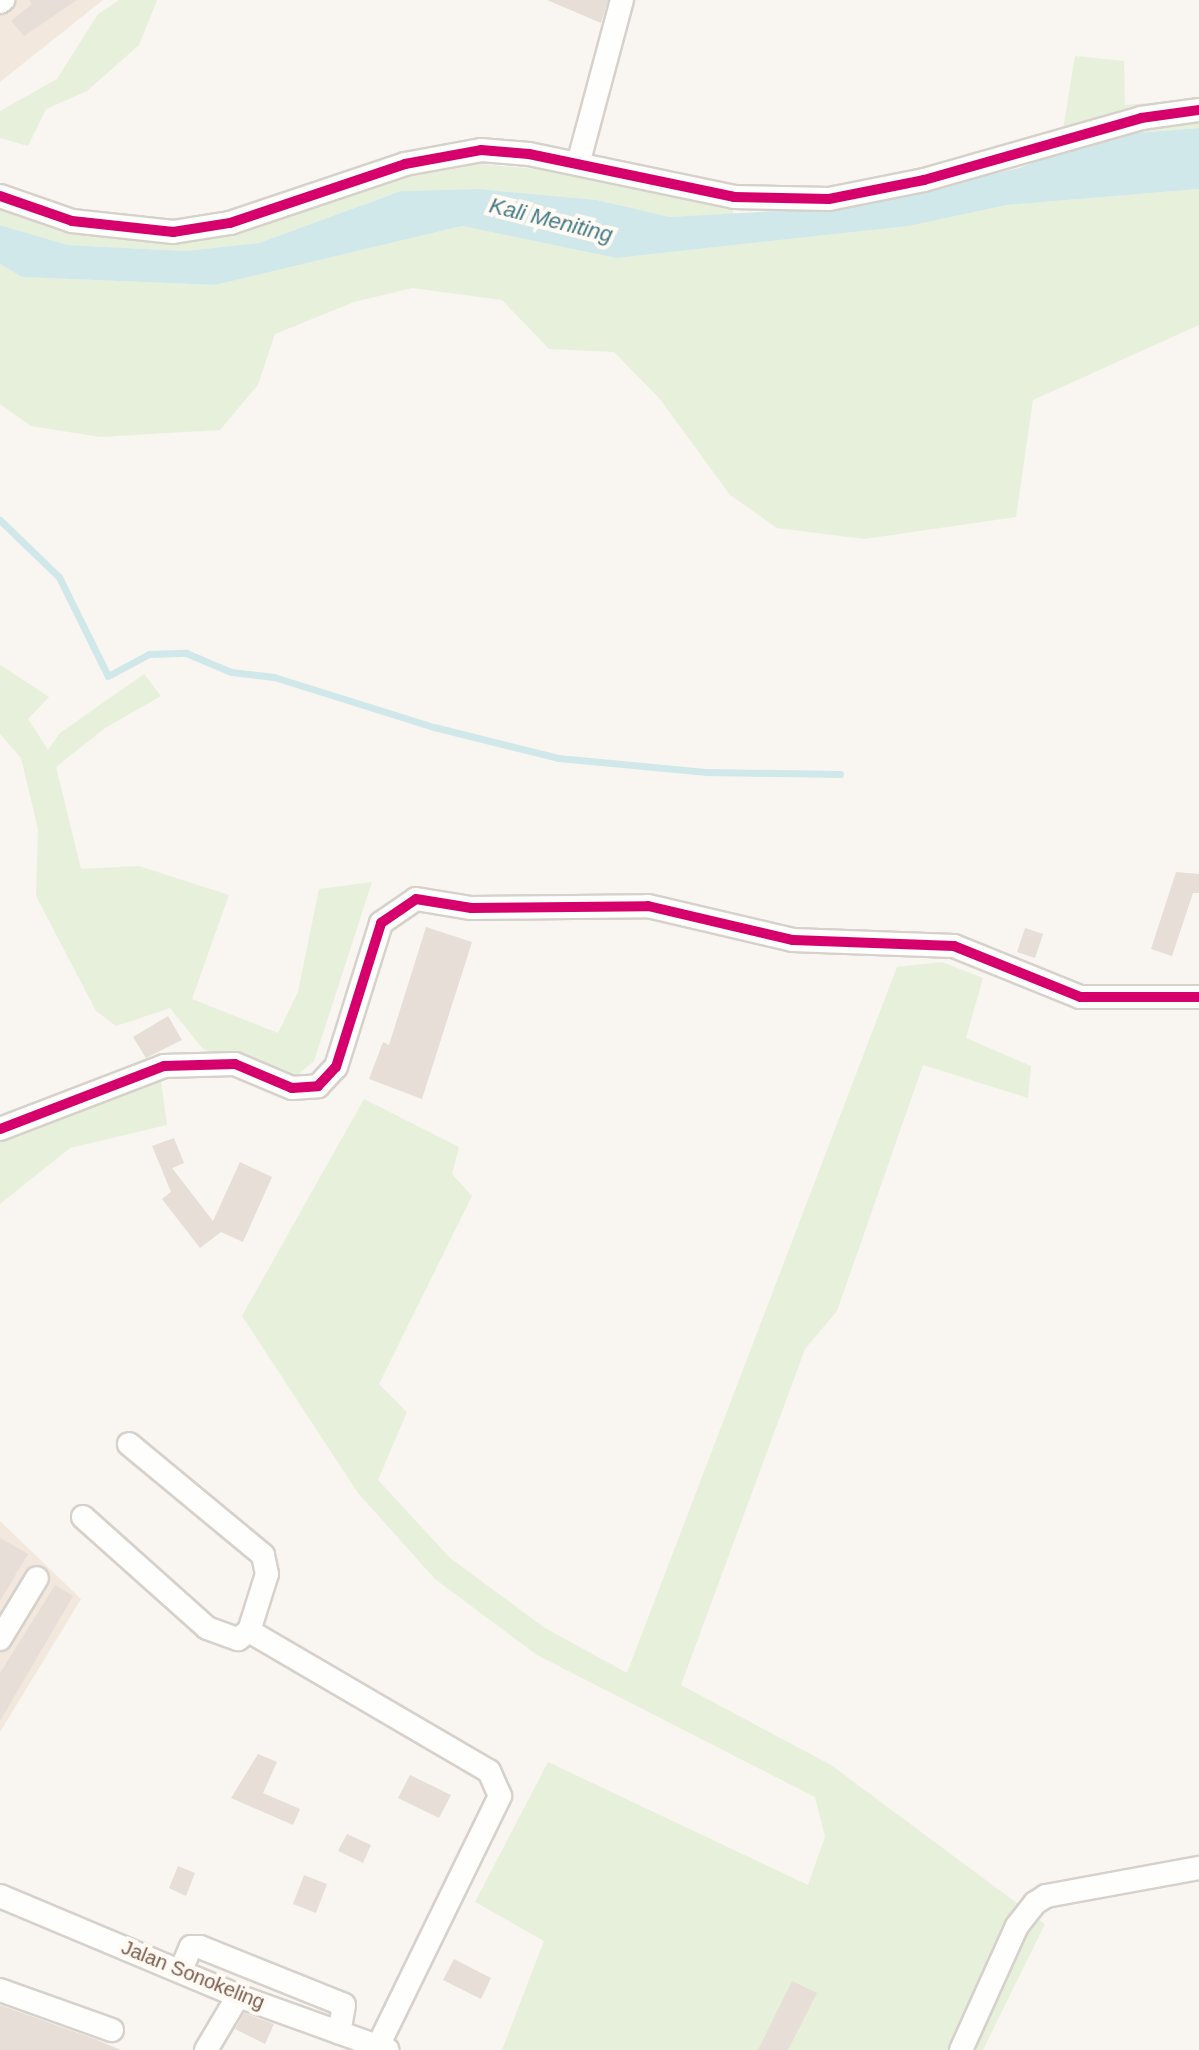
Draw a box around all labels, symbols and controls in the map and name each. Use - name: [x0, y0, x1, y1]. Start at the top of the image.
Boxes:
- water label: Kali Meniting: [487, 192, 615, 248]
- street label: Jalan Sonokeling: [118, 1935, 268, 2015]

